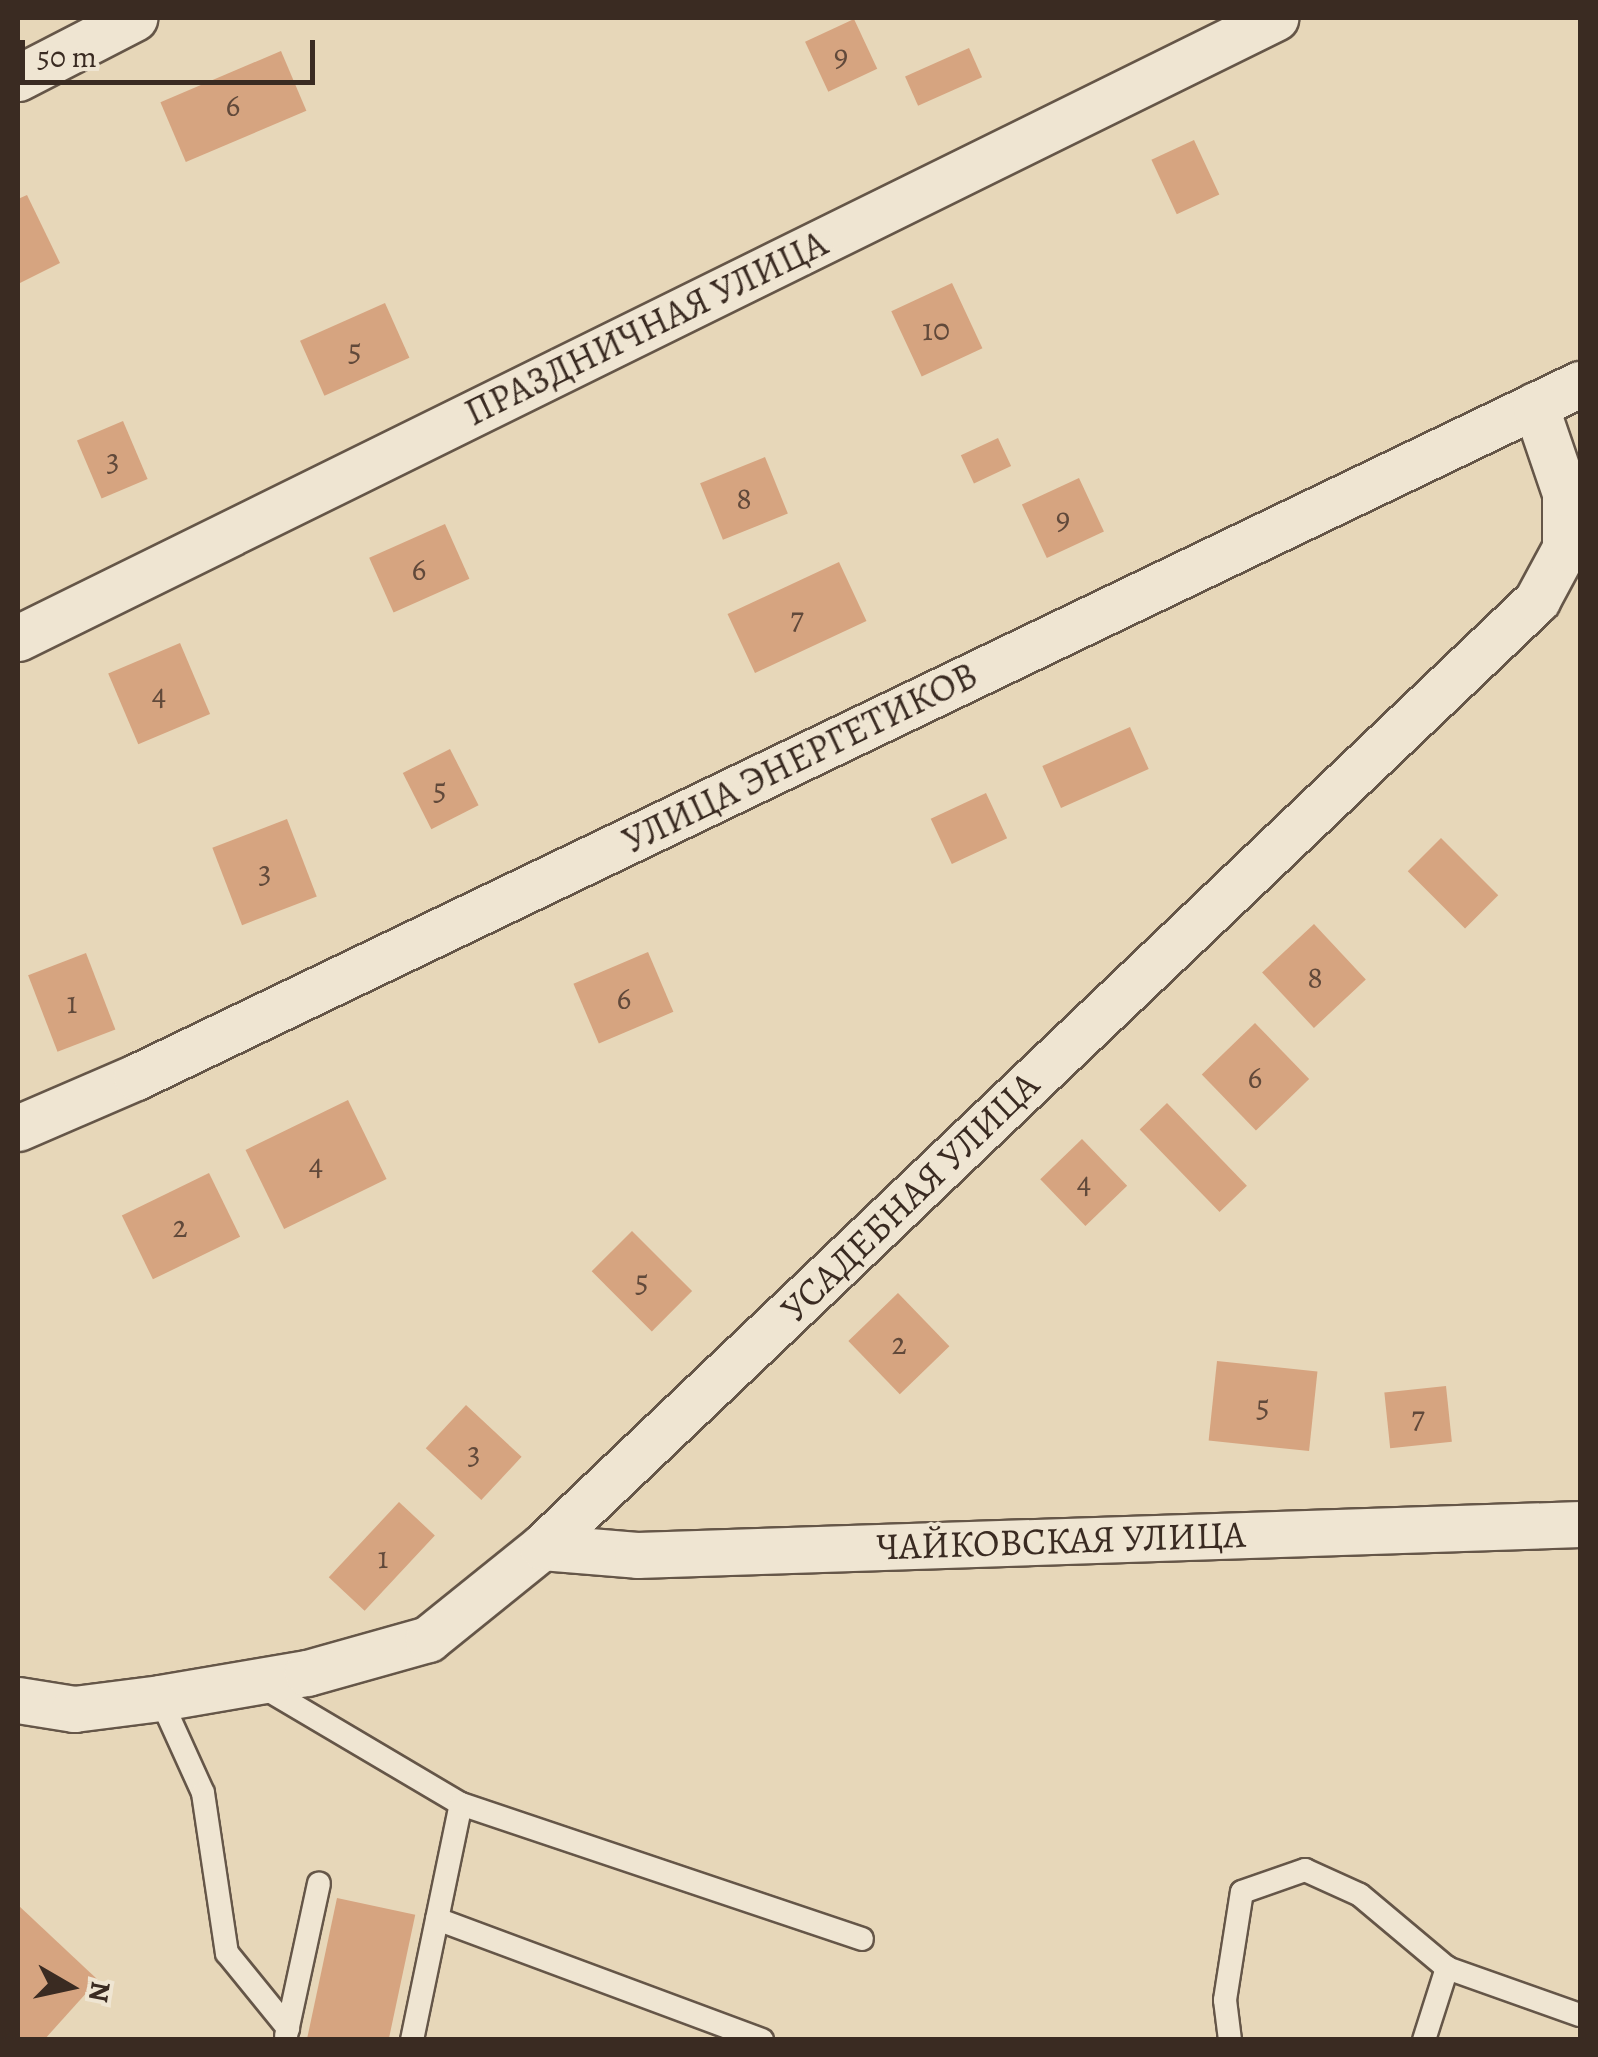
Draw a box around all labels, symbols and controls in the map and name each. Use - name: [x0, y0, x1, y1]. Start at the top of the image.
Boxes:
- scale bar: [25, 20, 320, 82]
- house number: 9: [834, 36, 848, 74]
- text: 50 m: [37, 37, 97, 77]
- house number: 6: [226, 86, 240, 124]
- street label: ПРАЗДНИЧНАЯ УЛИЦА: [457, 220, 835, 436]
- house number: 10: [922, 310, 950, 348]
- house number: 5: [348, 331, 362, 369]
- house number: 3: [106, 441, 120, 479]
- house number: 8: [736, 479, 752, 517]
- house number: 9: [1056, 499, 1070, 537]
- house number: 6: [412, 550, 426, 588]
- house number: 7: [790, 599, 804, 637]
- street label: УЛИЦА ЭНЕРГЕТИКОВ: [615, 652, 985, 864]
- house number: 4: [152, 675, 166, 713]
- house number: 5: [433, 770, 447, 808]
- house number: 3: [258, 853, 272, 891]
- house number: 8: [1307, 958, 1323, 996]
- house number: 6: [617, 979, 631, 1017]
- house number: 1: [67, 983, 77, 1021]
- house number: 6: [1248, 1058, 1262, 1096]
- street label: УСАДЕБНАЯ УЛИЦА: [771, 1062, 1049, 1332]
- house number: 4: [309, 1145, 323, 1183]
- house number: 4: [1077, 1163, 1091, 1201]
- house number: 2: [172, 1207, 188, 1245]
- house number: 5: [635, 1262, 649, 1300]
- house number: 2: [891, 1324, 907, 1362]
- house number: 5: [1256, 1387, 1270, 1425]
- house number: 7: [1411, 1398, 1425, 1436]
- house number: 3: [467, 1434, 481, 1472]
- street label: ЧАЙКОВСКАЯ УЛИЦА: [876, 1512, 1246, 1570]
- house number: 1: [378, 1538, 388, 1576]
- north arrow: [20, 1937, 120, 2037]
- text: N: [79, 1979, 120, 2005]

